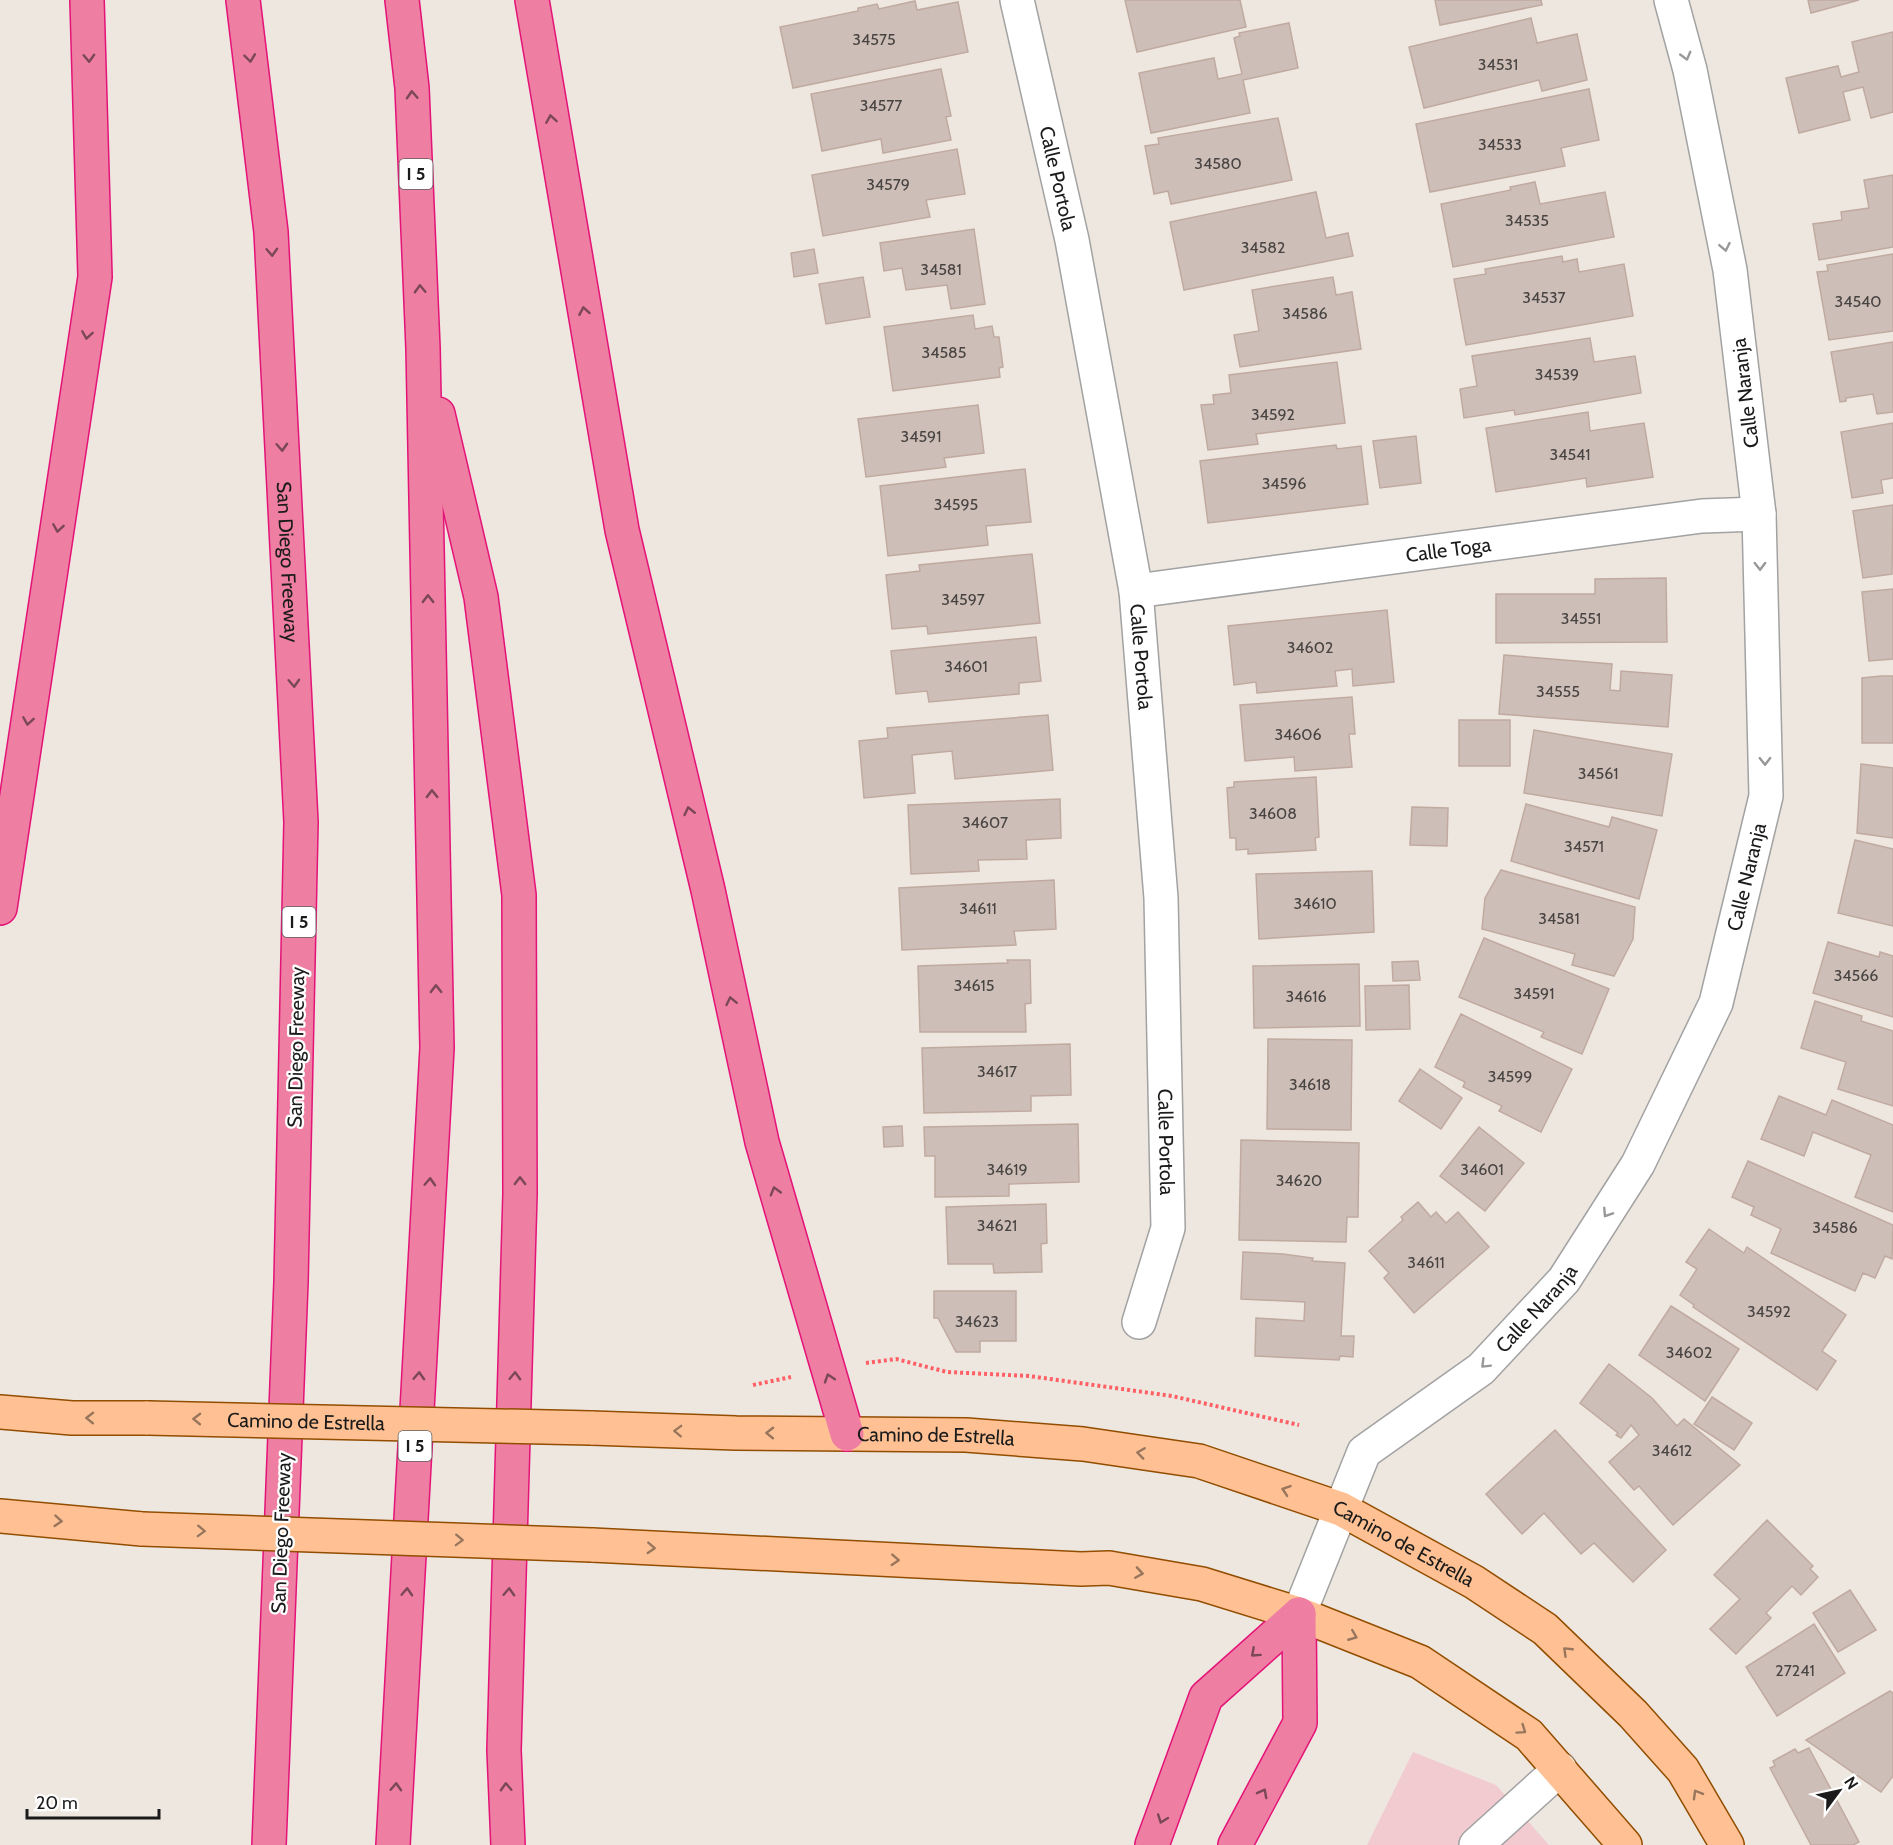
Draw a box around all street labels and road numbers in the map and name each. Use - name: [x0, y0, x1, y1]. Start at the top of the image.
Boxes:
- street label: Calle Portola: [1034, 124, 1082, 233]
- road number: I 5: [400, 159, 432, 189]
- street label: Calle Naranja: [1726, 336, 1764, 449]
- street label: San Diego Freeway: [272, 481, 304, 643]
- street label: Calle Toga: [1404, 532, 1493, 567]
- street label: Calle Portola: [1125, 603, 1158, 711]
- street label: Calle Naranja: [1722, 820, 1771, 933]
- road number: I 5: [282, 907, 316, 937]
- street label: San Diego Freeway: [283, 966, 309, 1128]
- street label: Calle Portola: [1153, 1088, 1179, 1196]
- street label: Calle Naranja: [1491, 1260, 1583, 1358]
- street label: Camino de Estrella: [227, 1408, 385, 1435]
- street label: Camino de Estrella: [857, 1422, 1016, 1451]
- road number: I 5: [398, 1431, 432, 1461]
- street label: San Diego Freeway: [266, 1452, 296, 1614]
- street label: Camino de Estrella: [1330, 1495, 1479, 1592]

